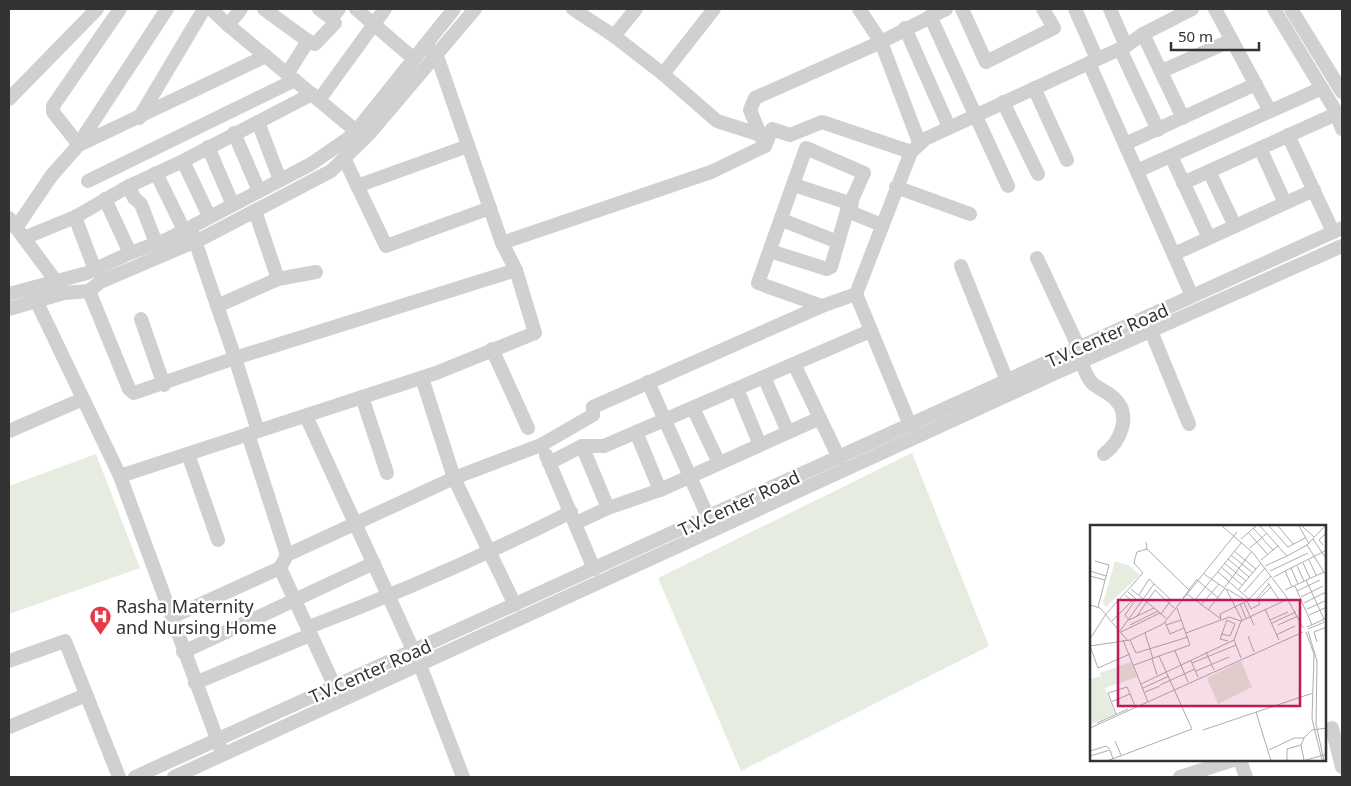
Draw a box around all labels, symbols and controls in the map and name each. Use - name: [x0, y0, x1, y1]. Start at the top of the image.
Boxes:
- scale bar: [1171, 20, 1258, 52]
- text: 50 m: [1178, 26, 1213, 46]
- street label: T.V.Center Road: [1042, 297, 1172, 373]
- street label: T.V.Center Road: [674, 464, 804, 542]
- inset map: [1090, 525, 1326, 761]
- place label: Rasha Maternity and Nursing Home: [116, 594, 277, 639]
- hospital icon: Rasha Maternity and Nursing Home: [88, 604, 112, 635]
- street label: T.V.Center Road: [305, 633, 435, 709]

